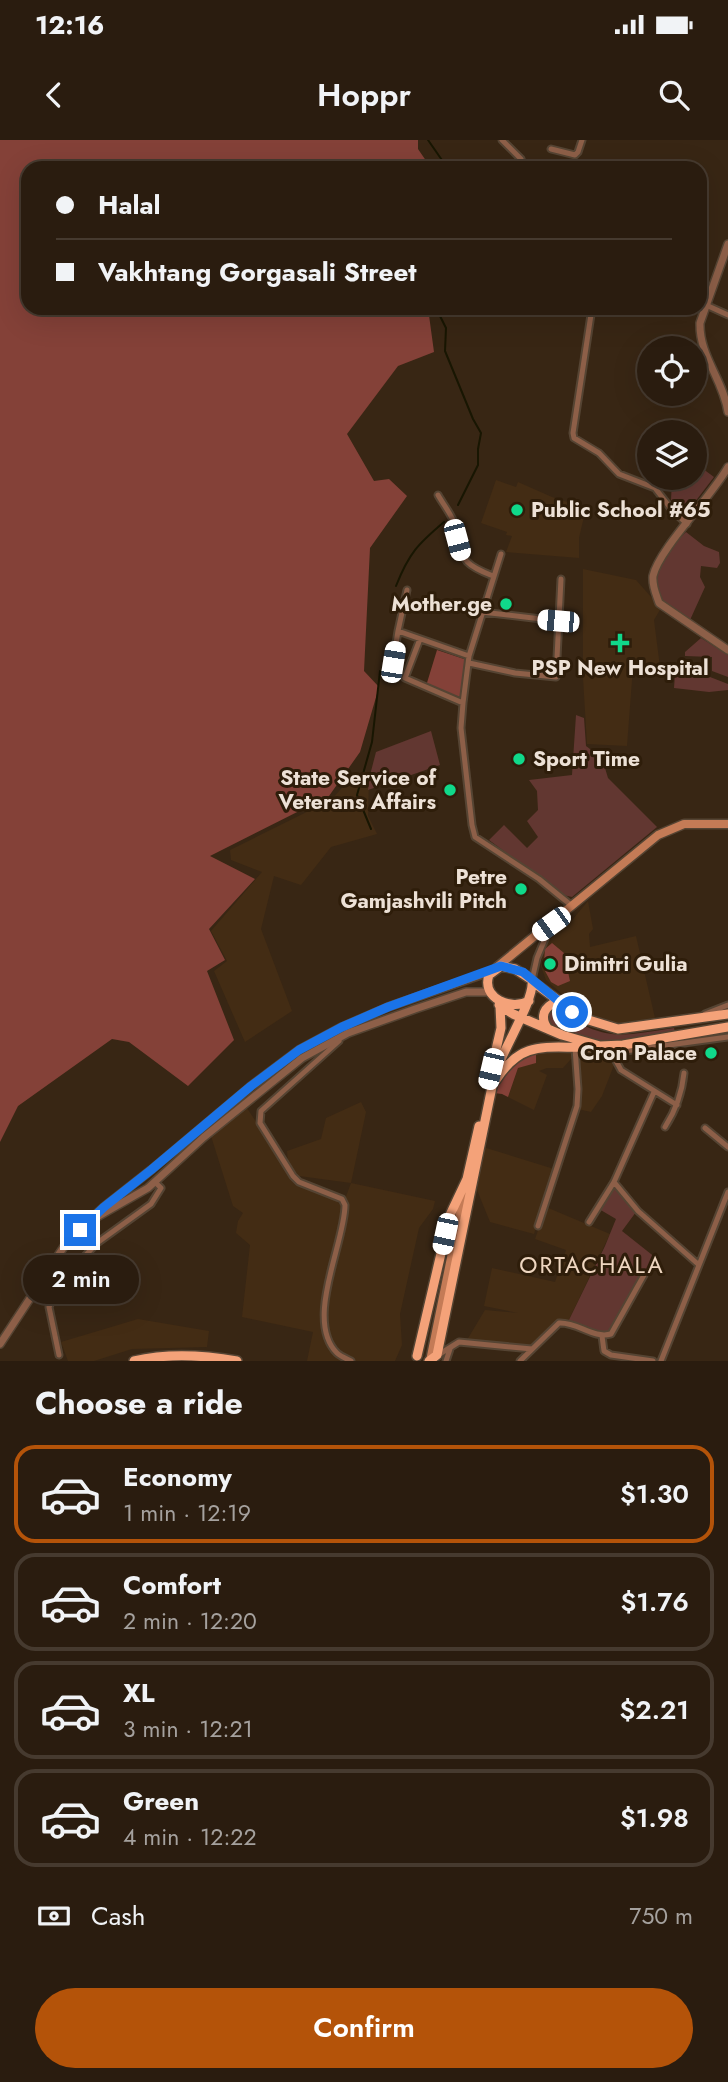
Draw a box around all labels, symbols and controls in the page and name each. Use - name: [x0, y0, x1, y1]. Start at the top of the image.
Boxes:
- text: 12:16: [35, 6, 104, 44]
- text: Hoppr: [317, 72, 411, 118]
- icon: back: [35, 76, 73, 114]
- icon: search: [655, 76, 693, 114]
- text: Halal: [98, 186, 161, 224]
- text: Vakhtang Gorgasali Street: [98, 253, 417, 291]
- map controls: [637, 336, 707, 490]
- button: locate: [637, 336, 707, 406]
- button: layers: [637, 420, 707, 490]
- place label: Public School #65: [531, 495, 711, 525]
- marker: Public School #65: [509, 502, 525, 518]
- car: [442, 517, 473, 563]
- place label: Mother.ge: [391, 589, 492, 619]
- marker: Mother.ge: [498, 596, 514, 612]
- car: [537, 609, 580, 633]
- marker: PSP New Hospital: [610, 633, 630, 653]
- car: [380, 640, 407, 684]
- place label: PSP New Hospital: [531, 653, 709, 683]
- place label: Sport Time: [533, 744, 640, 774]
- marker: Sport Time: [511, 751, 527, 767]
- place label: State Service of Veterans Affairs: [277, 763, 437, 817]
- marker: State Service of Veterans Affairs: [442, 782, 458, 798]
- place label: Petre Gamjashvili Pitch: [340, 862, 507, 916]
- marker: Petre Gamjashvili Pitch: [513, 881, 529, 897]
- car: [528, 903, 575, 945]
- place label: Dimitri Gulia: [564, 949, 688, 979]
- marker: Dimitri Gulia: [542, 956, 558, 972]
- route start: [556, 996, 588, 1028]
- place label: Cron Palace: [580, 1038, 697, 1068]
- marker: Cron Palace: [703, 1045, 719, 1061]
- car: [477, 1046, 506, 1092]
- car: [431, 1211, 460, 1257]
- route end: [64, 1214, 96, 1246]
- district label: ORTACHALA: [519, 1248, 665, 1282]
- callout: 2 min: [22, 1254, 138, 1304]
- text: 2 min: [51, 1262, 111, 1296]
- text: Choose a ride: [35, 1380, 243, 1426]
- text: Economy: [123, 1458, 232, 1496]
- icon: car: [39, 1463, 102, 1526]
- text: $1.30: [620, 1475, 689, 1513]
- text: 1 min · 12:19: [123, 1496, 251, 1530]
- text: Comfort: [123, 1566, 221, 1604]
- icon: car: [39, 1571, 102, 1634]
- text: $1.76: [621, 1583, 689, 1621]
- text: 2 min · 12:20: [123, 1604, 257, 1638]
- text: XL: [123, 1674, 155, 1712]
- icon: car: [39, 1679, 102, 1742]
- text: $2.21: [620, 1691, 689, 1729]
- text: 3 min · 12:21: [123, 1712, 253, 1746]
- text: Green: [123, 1782, 199, 1820]
- icon: car: [39, 1787, 102, 1850]
- text: $1.98: [620, 1799, 689, 1837]
- text: 4 min · 12:22: [123, 1820, 257, 1854]
- icon: cash: [35, 1897, 73, 1935]
- text: Cash: [91, 1897, 145, 1935]
- text: 750 m: [629, 1899, 693, 1933]
- button: Confirm: [35, 1988, 693, 2068]

